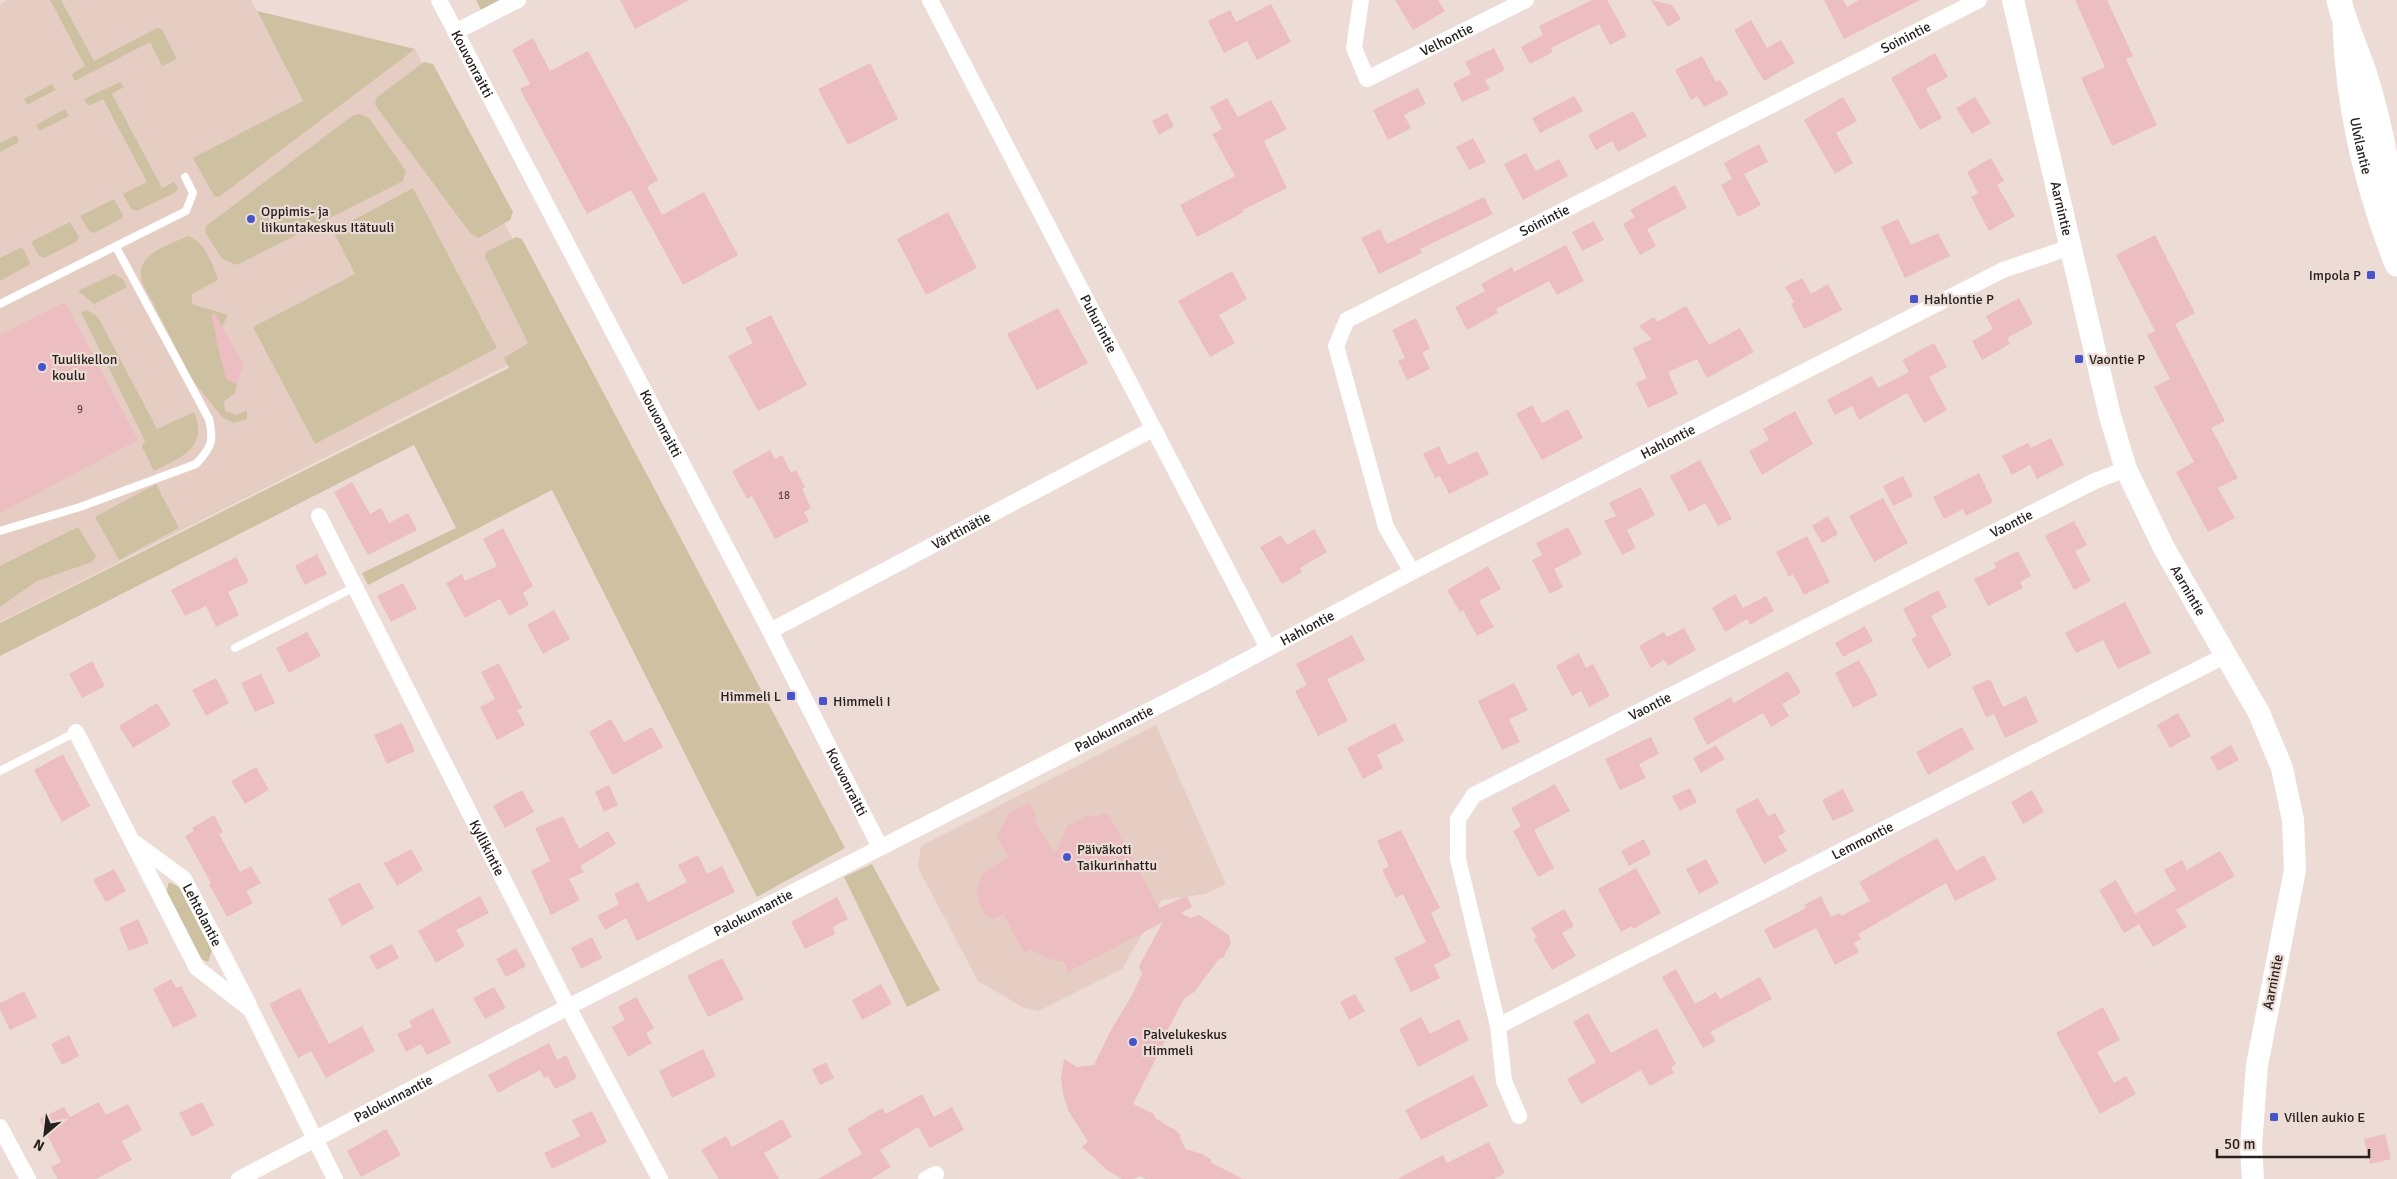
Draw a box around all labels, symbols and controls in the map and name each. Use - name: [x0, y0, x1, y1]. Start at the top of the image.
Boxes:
- street label: Soinintie: [1878, 17, 1933, 57]
- street label: Velhontie: [1417, 19, 1476, 60]
- street label: Kouvonraitti: [448, 27, 497, 100]
- street label: Ulvilantie: [2347, 116, 2376, 176]
- street label: Aarnintie: [2047, 179, 2076, 237]
- street label: Soinintie: [1516, 200, 1572, 240]
- place label: Oppimis- ja liikuntakeskus Itätuuli: [261, 203, 394, 236]
- marker: Oppimis- ja liikuntakeskus Itätuuli: [245, 213, 257, 225]
- place label: Impola P: [2309, 267, 2361, 284]
- marker: Impola P: [2365, 269, 2377, 281]
- place label: Hahlontie P: [1924, 291, 1994, 308]
- street label: Puhurintie: [1077, 292, 1121, 356]
- marker: Hahlontie P: [1908, 293, 1920, 305]
- place label: Tuulikellon koulu: [52, 351, 117, 384]
- place label: Vaontie P: [2089, 351, 2145, 368]
- marker: Vaontie P: [2073, 353, 2085, 365]
- marker: Tuulikellon koulu: [36, 361, 48, 373]
- street label: Kouvonraitti: [636, 387, 686, 460]
- house number: 9: [77, 403, 83, 416]
- street label: Hahlontie: [1638, 420, 1698, 462]
- house number: 18: [778, 489, 790, 502]
- street label: Vaontie: [1987, 506, 2035, 541]
- street label: Värttinätie: [929, 508, 993, 553]
- street label: Aarnintie: [2167, 562, 2210, 619]
- street label: Hahlontie: [1277, 606, 1337, 649]
- place label: Himmeli L: [720, 688, 781, 705]
- street label: Vaontie: [1626, 688, 1674, 724]
- marker: Himmeli L: [785, 690, 797, 702]
- place label: Himmeli I: [833, 693, 891, 710]
- marker: Himmeli I: [817, 695, 829, 707]
- street label: Palokunnantie: [1072, 701, 1156, 756]
- street label: Kouvonraitti: [823, 745, 871, 819]
- street label: Kyllikintie: [466, 817, 509, 879]
- street label: Lemmontie: [1829, 817, 1896, 863]
- place label: Päiväkoti Taikurinhattu: [1077, 841, 1157, 874]
- marker: Päiväkoti Taikurinhattu: [1061, 851, 1073, 863]
- street label: Lehtolantie: [179, 880, 226, 949]
- street label: Palokunnantie: [711, 885, 795, 940]
- street label: Aarnintie: [2259, 953, 2287, 1011]
- place label: Palvelukeskus Himmeli: [1143, 1026, 1227, 1059]
- marker: Palvelukeskus Himmeli: [1127, 1036, 1139, 1048]
- street label: Palokunnantie: [351, 1071, 435, 1126]
- north arrow: [20, 1109, 70, 1159]
- place label: Villen aukio E: [2284, 1109, 2365, 1126]
- marker: Villen aukio E: [2268, 1111, 2280, 1123]
- scale bar: [2217, 1126, 2370, 1158]
- text: N: [31, 1135, 47, 1155]
- text: 50 m: [2224, 1135, 2255, 1153]

